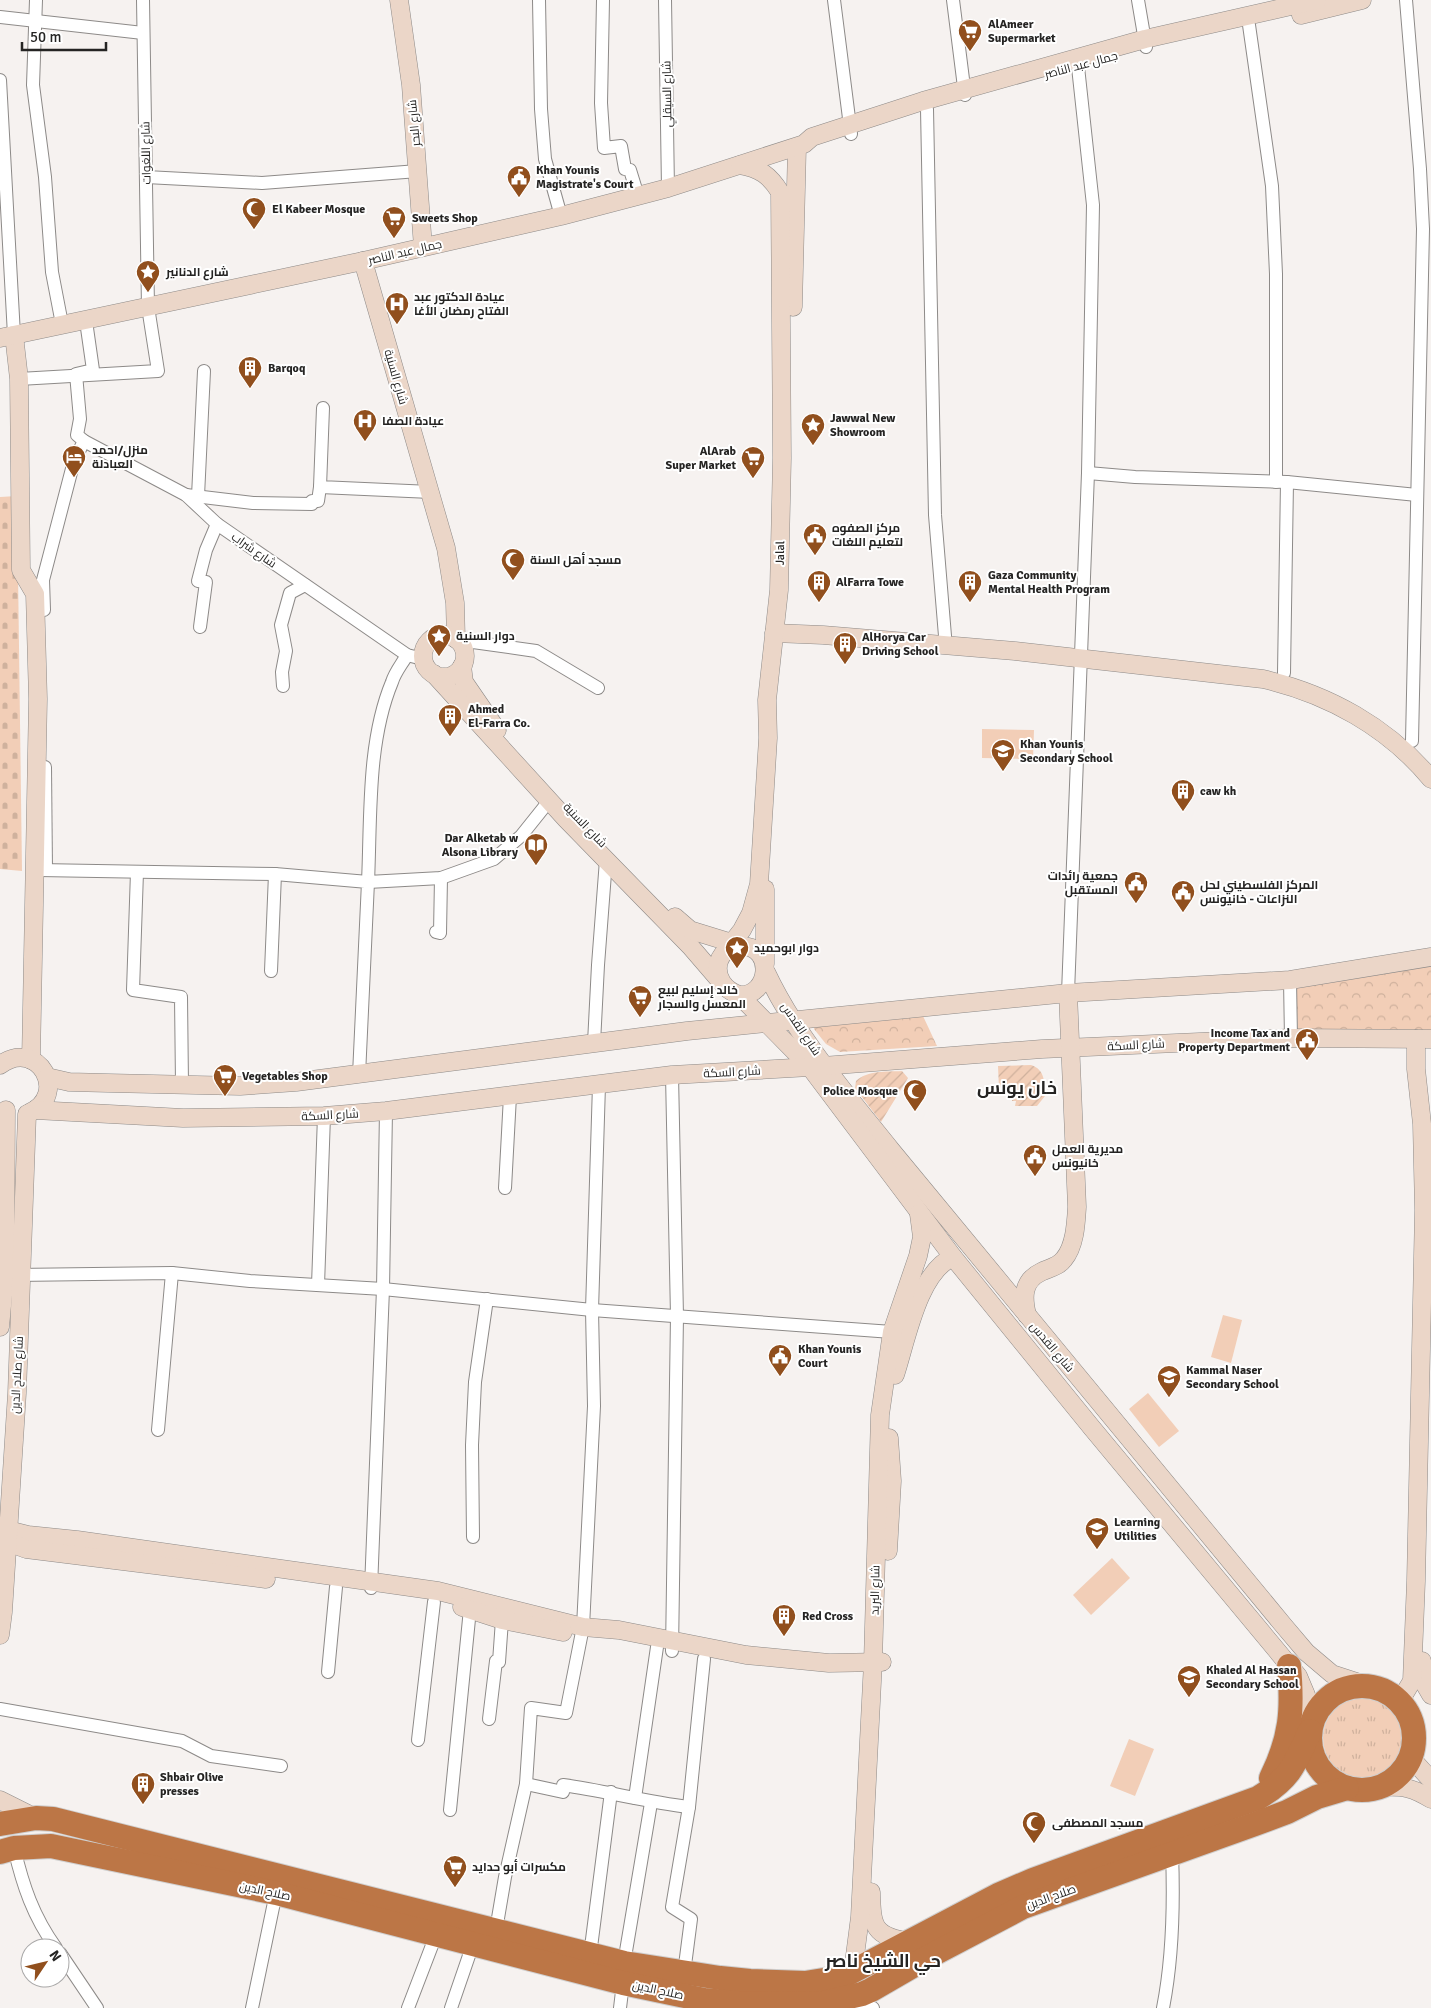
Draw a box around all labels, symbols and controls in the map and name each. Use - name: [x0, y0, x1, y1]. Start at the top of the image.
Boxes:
- place label: AlAmeer Supermarket: [988, 17, 1056, 46]
- supermarket icon: AlAmeer Supermarket: [957, 18, 983, 52]
- scale bar: [22, 20, 106, 52]
- text: 50 m: [30, 28, 61, 46]
- street label: جمال عبد الناصر: [1042, 48, 1119, 83]
- street label: شارع السيقلي: [659, 60, 678, 127]
- street label: شارع البحر: [405, 99, 424, 148]
- street label: شارع اللغوات: [138, 121, 155, 185]
- place label: Khan Younis Magistrate's Court: [536, 163, 634, 192]
- public building icon: Khan Younis Magistrate's Court: [506, 164, 532, 198]
- mosque icon: El Kabeer Mosque: [241, 196, 267, 230]
- place label: El Kabeer Mosque: [272, 202, 365, 217]
- supermarket icon: Sweets Shop: [381, 205, 407, 239]
- place label: Sweets Shop: [412, 211, 478, 226]
- street label: جمال عبد الناصر: [366, 237, 443, 268]
- place icon: شارع الدنانير: [135, 259, 161, 293]
- place label: شارع الدنانير: [165, 265, 229, 281]
- place label: عيادة الدكتور عبد الفتاح رمضان الأغا: [414, 290, 509, 320]
- hospital icon: عيادة الدكتور عبد الفتاح رمضان الأغا: [384, 291, 410, 325]
- street label: شارع السنية: [380, 348, 411, 407]
- building icon: Barqoq: [237, 355, 263, 389]
- place label: Barqoq: [268, 361, 306, 376]
- hospital icon: عيادة الصفا: [352, 408, 378, 442]
- place label: Jawwal New Showroom: [830, 411, 896, 440]
- place icon: Jawwal New Showroom: [800, 412, 826, 446]
- place label: عيادة الصفا: [382, 414, 444, 429]
- place label: منزل/احمد العبادلة: [92, 443, 148, 472]
- hotel icon: منزل/احمد العبادلة: [61, 444, 87, 478]
- place label: AlArab Super Market: [665, 444, 737, 473]
- supermarket icon: AlArab Super Market: [740, 445, 766, 479]
- place label: مركز الصفوه لتعليم اللغات: [832, 521, 903, 550]
- public building icon: مركز الصفوه لتعليم اللغات: [802, 522, 828, 556]
- street label: شارع شراب: [228, 529, 279, 571]
- street label: Jalal: [773, 540, 788, 565]
- mosque icon: مسجد أهل السنة: [500, 547, 526, 581]
- place label: مسجد أهل السنة: [530, 552, 621, 568]
- place label: Gaza Community Mental Health Program: [988, 568, 1110, 597]
- building icon: AlFarra Towe: [806, 569, 832, 603]
- building icon: Gaza Community Mental Health Program: [957, 569, 983, 603]
- place label: AlFarra Towe: [836, 575, 904, 590]
- place icon: دوار السنية: [426, 623, 452, 657]
- place label: دوار السنية: [456, 629, 515, 644]
- place label: AlHorya Car Driving School: [862, 630, 939, 659]
- building icon: AlHorya Car Driving School: [832, 631, 858, 665]
- place label: Ahmed El-Farra Co.: [468, 702, 530, 731]
- building icon: Ahmed El-Farra Co.: [437, 703, 463, 737]
- place label: Khan Younis Secondary School: [1020, 737, 1113, 766]
- school or university icon: Khan Younis Secondary School: [990, 738, 1016, 772]
- building icon: caw kh: [1170, 778, 1196, 812]
- place label: caw kh: [1200, 784, 1237, 799]
- street label: شارع السنية: [560, 800, 610, 851]
- place label: Dar Alketab w Alsona Library: [442, 831, 519, 860]
- library icon: Dar Alketab w Alsona Library: [523, 832, 549, 866]
- place label: جمعية رائدات المستقبل: [1048, 869, 1118, 898]
- public building icon: جمعية رائدات المستقبل: [1123, 870, 1149, 904]
- place label: المركز الفلسطيني لحل النزاعات - خانيونس: [1200, 878, 1318, 907]
- public building icon: المركز الفلسطيني لحل النزاعات - خانيونس: [1170, 879, 1196, 913]
- place icon: دوار ابوحميد: [724, 935, 750, 969]
- place label: دوار ابوحميد: [754, 941, 819, 956]
- place label: خالد إسليم لبيع المعسل والسجار: [657, 983, 746, 1012]
- supermarket icon: خالد إسليم لبيع المعسل والسجار: [627, 984, 653, 1018]
- street label: شارع القدس: [777, 1000, 824, 1059]
- place label: Income Tax and Property Department: [1178, 1026, 1291, 1055]
- public building icon: Income Tax and Property Department: [1294, 1027, 1320, 1061]
- street label: شارع السكة: [1107, 1036, 1165, 1054]
- supermarket icon: Vegetables Shop: [212, 1063, 238, 1097]
- street label: شارع السكة: [703, 1063, 761, 1081]
- place label: Vegetables Shop: [242, 1069, 328, 1084]
- district label: خان يونس: [977, 1077, 1057, 1099]
- mosque icon: Police Mosque: [902, 1078, 928, 1112]
- place label: Police Mosque: [823, 1084, 898, 1099]
- street label: شارع السكة: [301, 1106, 359, 1124]
- place label: مديرية العمل خانيونس: [1052, 1142, 1123, 1171]
- public building icon: مديرية العمل خانيونس: [1022, 1143, 1048, 1177]
- street label: شارع القدس: [1026, 1319, 1077, 1376]
- street label: شارع صلاح الدين: [8, 1336, 27, 1414]
- place label: Khan Younis Court: [798, 1342, 862, 1371]
- public building icon: Khan Younis Court: [767, 1343, 793, 1377]
- place label: Kammal Naser Secondary School: [1186, 1363, 1279, 1392]
- school or university icon: Kammal Naser Secondary School: [1156, 1364, 1182, 1398]
- place label: Learning Utilities: [1114, 1515, 1161, 1544]
- school or university icon: Learning Utilities: [1084, 1516, 1110, 1550]
- street label: شارع البريد: [868, 1565, 883, 1615]
- building icon: Red Cross: [771, 1603, 797, 1637]
- place label: Red Cross: [802, 1609, 854, 1624]
- place label: Khaled Al Hassan Secondary School: [1206, 1663, 1299, 1692]
- school or university icon: Khaled Al Hassan Secondary School: [1176, 1664, 1202, 1698]
- place label: Shbair Olive presses: [160, 1770, 224, 1799]
- building icon: Shbair Olive presses: [130, 1771, 156, 1805]
- mosque icon: مسجد المصطفى: [1021, 1810, 1047, 1844]
- place label: مسجد المصطفى: [1052, 1816, 1143, 1831]
- supermarket icon: مكسرات أبو حدايد: [442, 1854, 468, 1888]
- place label: مكسرات أبو حدايد: [472, 1859, 566, 1875]
- street label: صلاح الدين: [238, 1879, 292, 1904]
- street label: صلاح الدين: [1024, 1882, 1078, 1913]
- north arrow: [20, 1938, 70, 1988]
- text: N: [45, 1947, 65, 1965]
- district label: حي الشيخ ناصر: [824, 1950, 941, 1976]
- street label: صلاح الدين: [631, 1978, 685, 2003]

